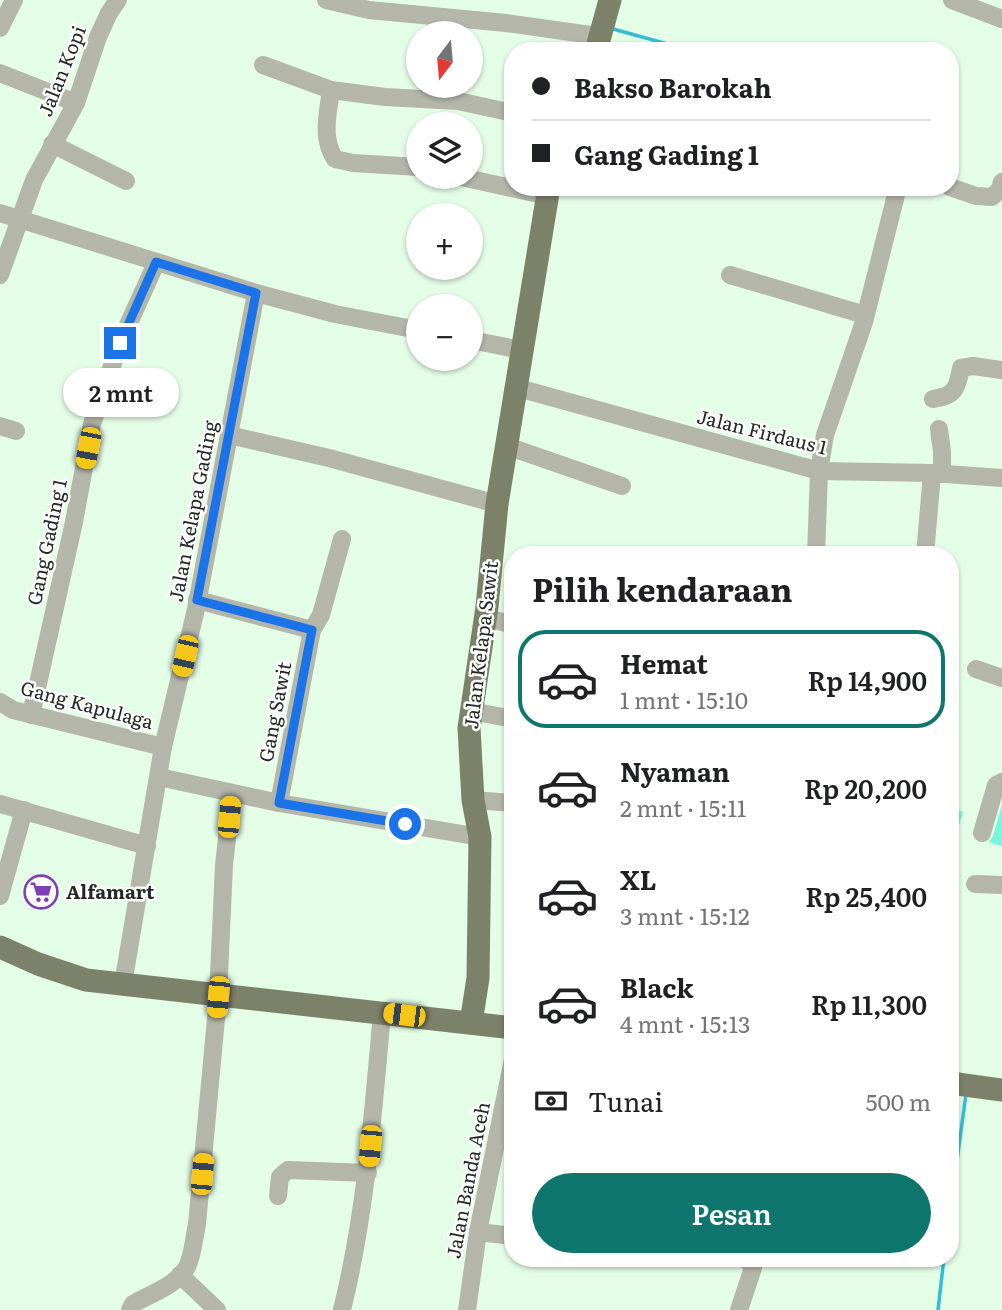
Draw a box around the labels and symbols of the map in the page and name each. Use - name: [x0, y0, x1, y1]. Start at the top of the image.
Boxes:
- street label: Jalan Kopi: [30, 21, 92, 120]
- north arrow: [406, 21, 483, 98]
- route end: [104, 327, 136, 359]
- callout: 2 mnt: [62, 368, 178, 416]
- street label: Jalan Firdaus 1: [694, 401, 830, 461]
- street label: Jalan Kelapa Gading: [161, 417, 223, 604]
- car: [74, 425, 103, 471]
- street label: Gang Gading 1: [19, 476, 73, 607]
- street label: Jalan Kelapa Sawit: [456, 559, 504, 730]
- car: [171, 633, 200, 679]
- street label: Gang Sawit: [251, 659, 298, 764]
- street label: Gang Kapulaga: [18, 673, 157, 735]
- car: [217, 795, 242, 839]
- route start: [389, 808, 421, 840]
- supermarket icon: Alfamart: [22, 873, 60, 911]
- place label: Alfamart: [66, 877, 155, 905]
- car: [206, 975, 231, 1019]
- car: [382, 1002, 427, 1028]
- street label: Jalan Banda Aceh: [438, 1099, 496, 1261]
- car: [358, 1124, 383, 1168]
- car: [190, 1152, 215, 1196]

